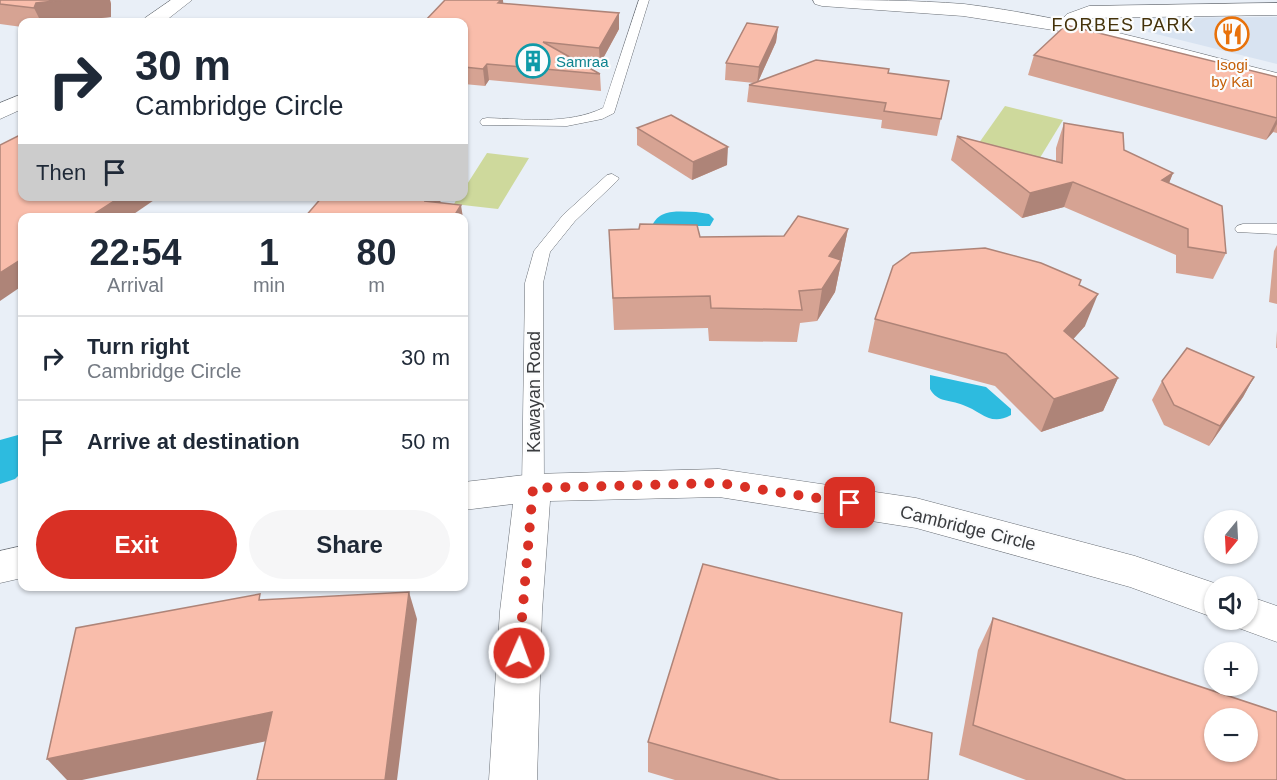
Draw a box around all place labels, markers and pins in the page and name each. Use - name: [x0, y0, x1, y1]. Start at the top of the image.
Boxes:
- restaurant icon: Isogi by Kai: [1214, 16, 1250, 52]
- building icon: Samraa: [515, 43, 551, 79]
- place label: Samraa: [556, 53, 609, 70]
- place label: Isogi by Kai: [1211, 56, 1253, 90]
- pin: [824, 477, 875, 528]

